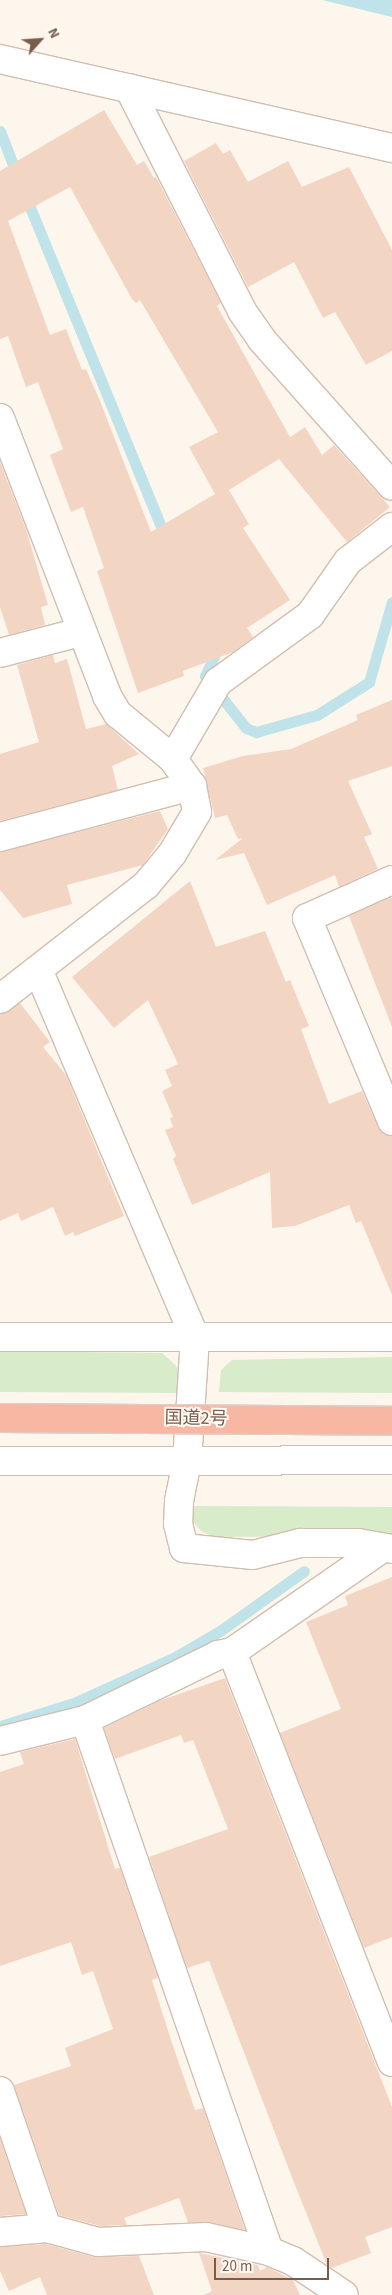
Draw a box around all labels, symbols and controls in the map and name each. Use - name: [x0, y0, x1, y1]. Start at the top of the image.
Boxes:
- north arrow: [15, 15, 65, 65]
- text: N: [42, 25, 65, 42]
- street label: 国道2号: [164, 1408, 228, 1430]
- scale bar: [217, 2248, 332, 2280]
- text: 20 m: [222, 2256, 252, 2277]

